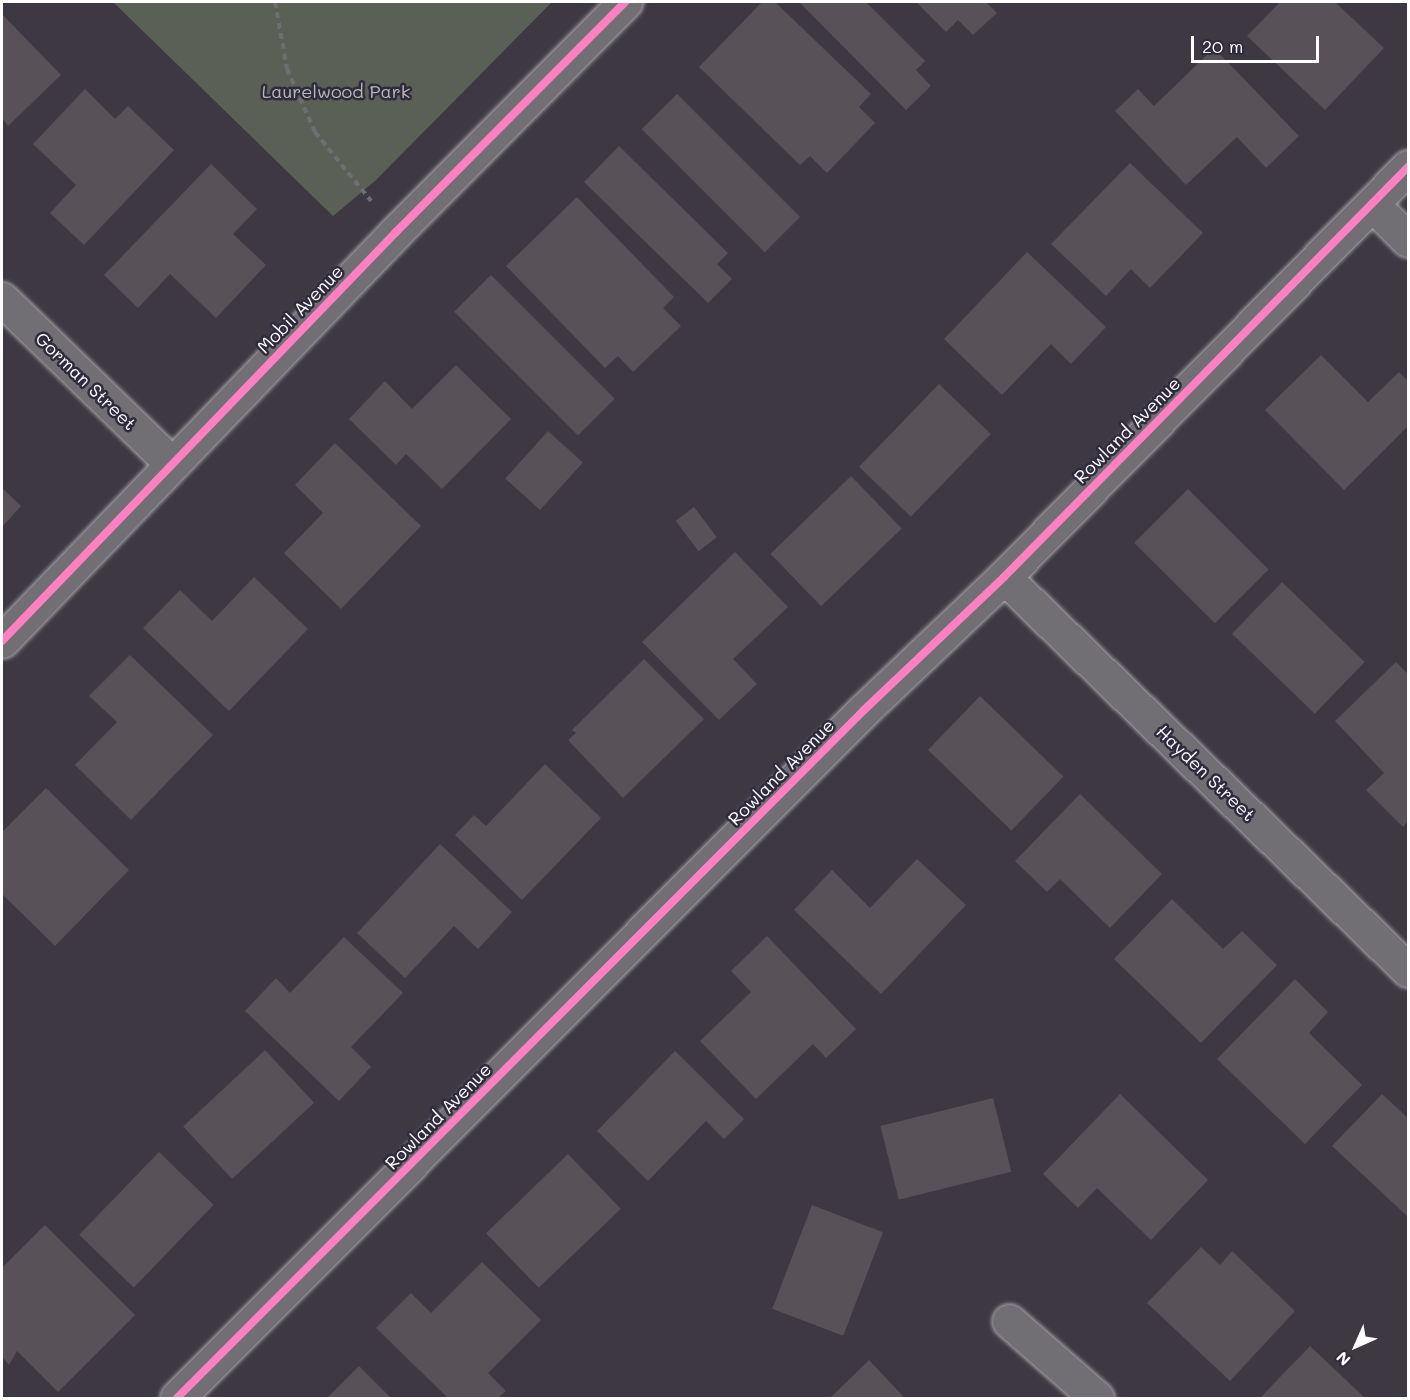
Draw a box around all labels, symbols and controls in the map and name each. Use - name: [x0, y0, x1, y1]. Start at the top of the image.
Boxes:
- scale bar: [1194, 24, 1322, 62]
- text: 20 m: [1202, 34, 1243, 58]
- park label: Laurelwood Park: [262, 80, 410, 102]
- street label: Mobil Avenue: [252, 260, 348, 358]
- street label: Gorman Street: [31, 328, 141, 434]
- street label: Rowland Avenue: [1069, 372, 1185, 488]
- street label: Rowland Avenue: [723, 714, 839, 830]
- street label: Hayden Street: [1152, 720, 1260, 826]
- street label: Rowland Avenue: [380, 1058, 496, 1174]
- north arrow: [1326, 1316, 1386, 1376]
- text: N: [1331, 1347, 1355, 1371]

